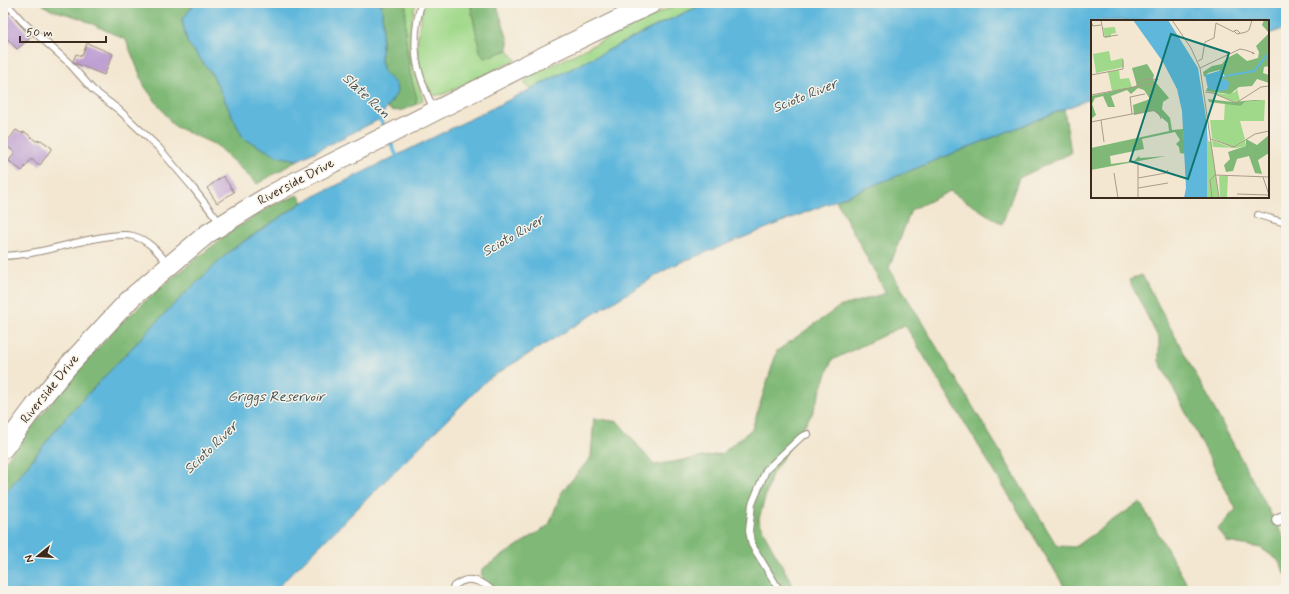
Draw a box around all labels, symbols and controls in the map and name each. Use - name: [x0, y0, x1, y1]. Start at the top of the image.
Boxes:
- scale bar: [20, 18, 106, 44]
- inset map: [1091, 20, 1269, 198]
- text: 50 m: [26, 25, 53, 41]
- water label: Slate Run: [338, 69, 394, 123]
- water label: Scioto River: [770, 74, 842, 117]
- street label: Riverside Drive: [255, 155, 337, 209]
- water label: Scioto River: [479, 210, 549, 261]
- street label: Riverside Drive: [17, 351, 83, 427]
- water label: Griggs Reservoir: [228, 388, 326, 408]
- water label: Scioto River: [180, 416, 244, 478]
- north arrow: [18, 536, 58, 576]
- text: N: [22, 553, 37, 564]

